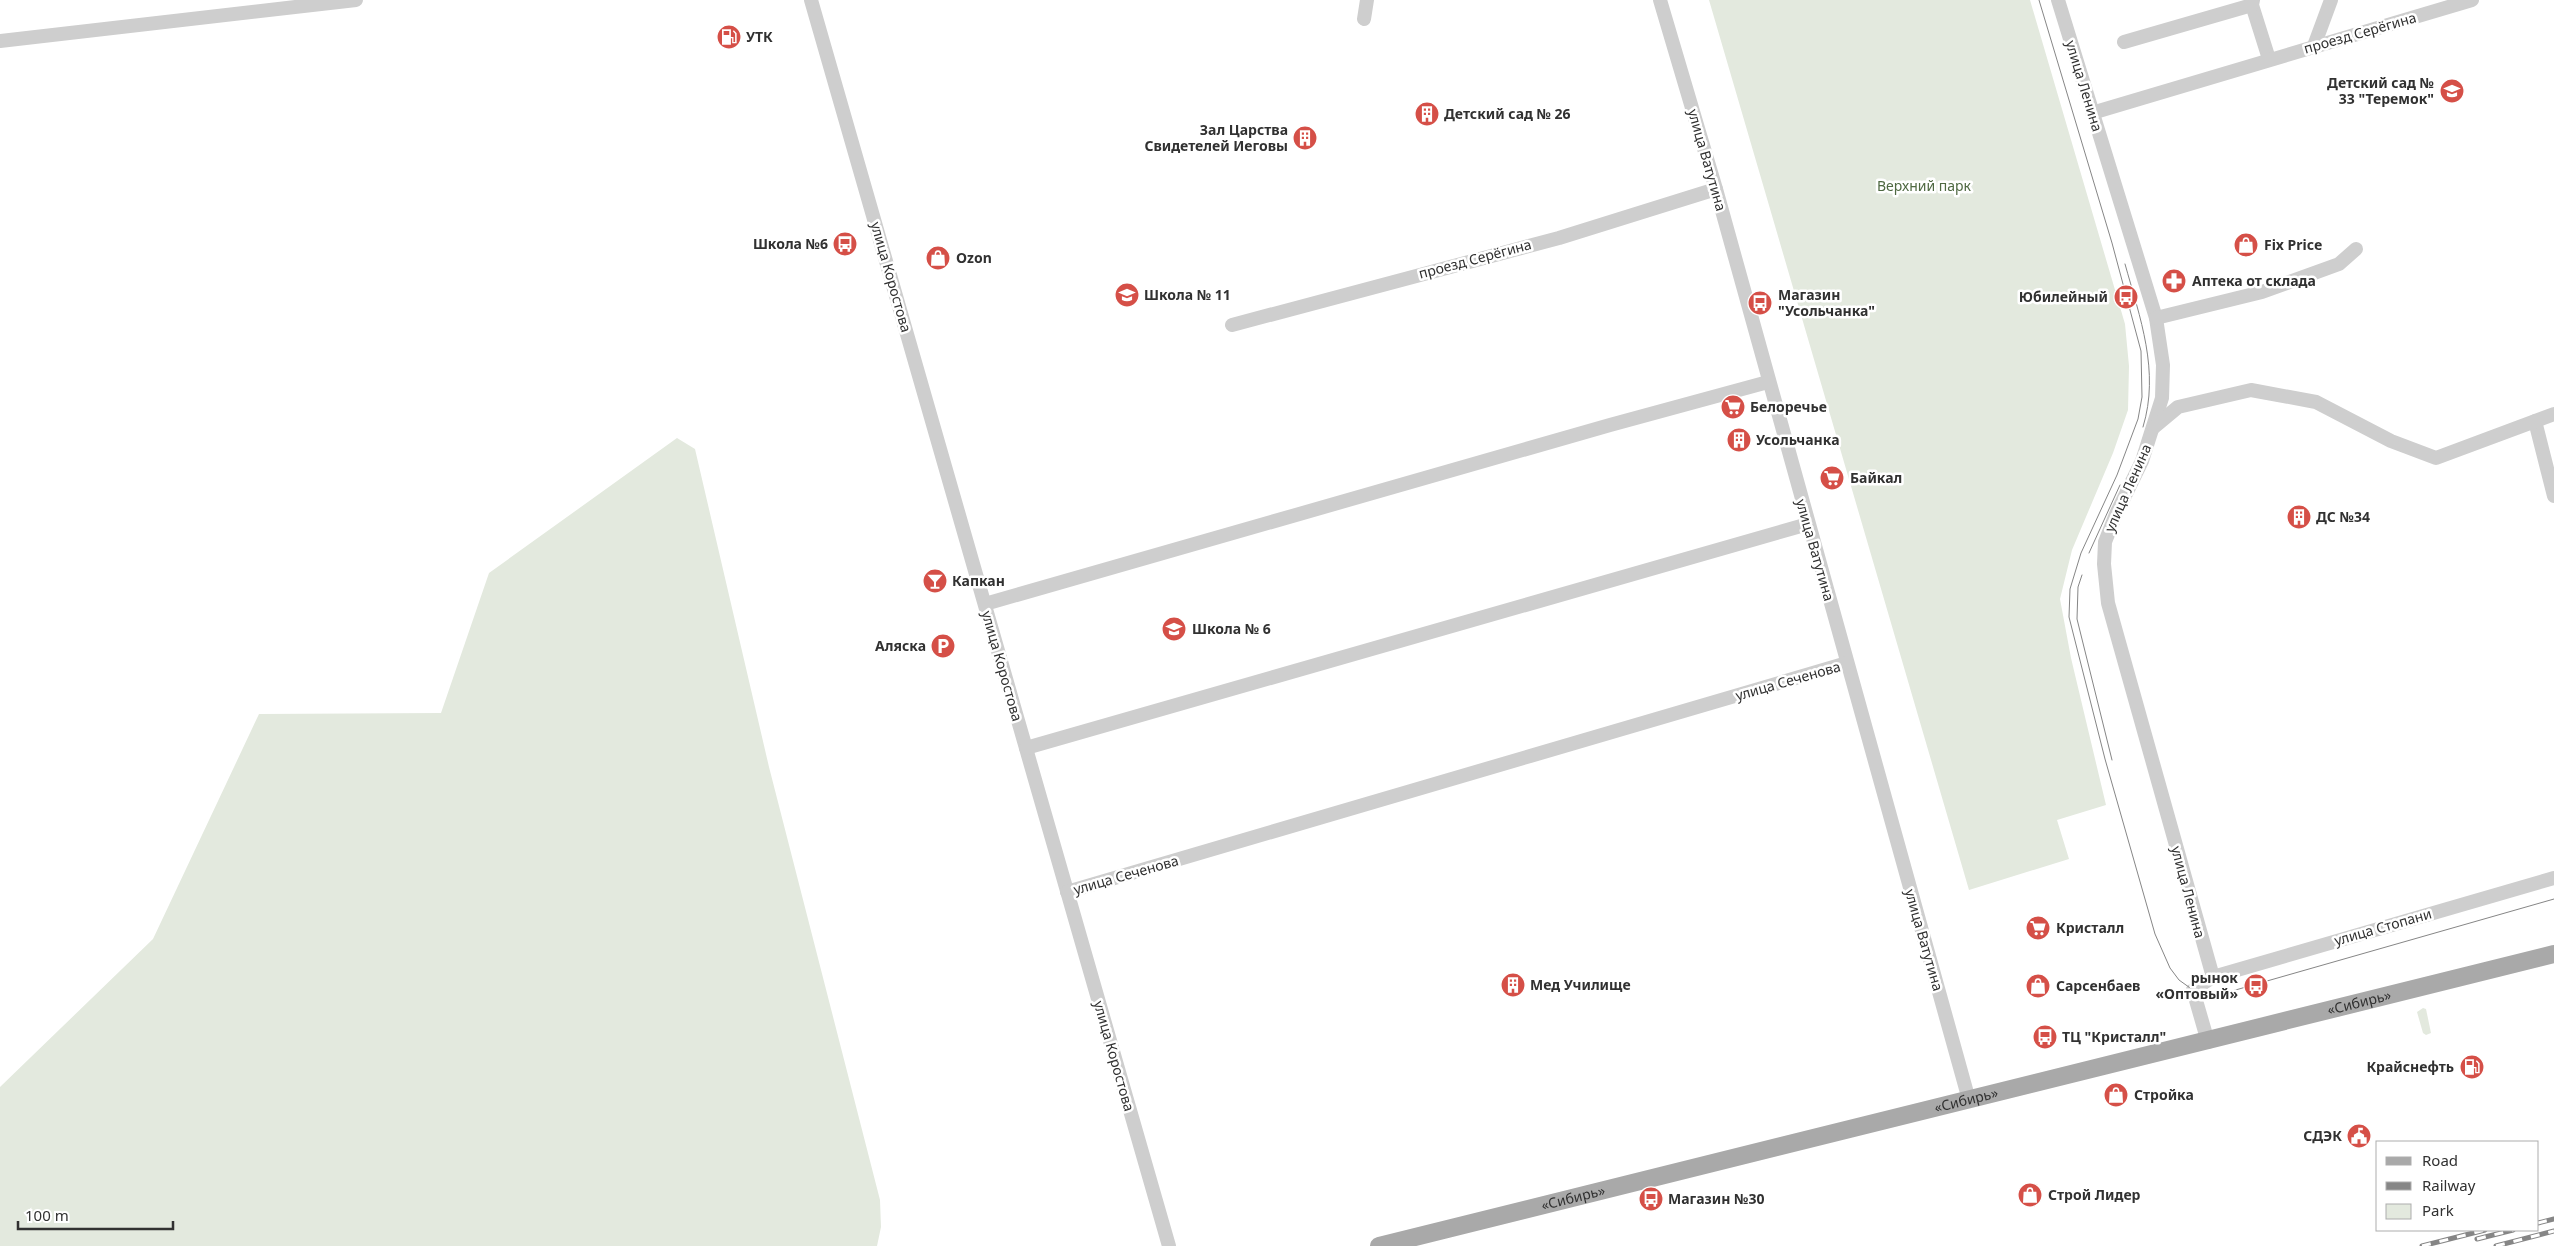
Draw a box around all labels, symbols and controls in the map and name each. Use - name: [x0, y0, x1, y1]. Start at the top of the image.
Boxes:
- street label: проезд Серёгина: [2301, 7, 2418, 58]
- fuel station icon: УТК: [716, 24, 742, 50]
- place label: УТК: [746, 27, 773, 46]
- street label: улица Ленина: [2062, 38, 2107, 134]
- place label: Детский сад № 33 "Теремок": [2327, 73, 2434, 108]
- school or university icon: Детский сад № 33 "Теремок": [2439, 78, 2465, 104]
- building icon: Детский сад № 26: [1414, 101, 1440, 127]
- place label: Детский сад № 26: [1444, 104, 1571, 123]
- street label: улица Ватутина: [1684, 107, 1731, 213]
- place label: Зал Царства Свидетелей Иеговы: [1144, 120, 1288, 155]
- building icon: Зал Царства Свидетелей Иеговы: [1292, 125, 1318, 151]
- park label: Верхний парк: [1877, 176, 1972, 195]
- street label: улица Коростова: [867, 219, 916, 334]
- bus stop icon: Школа №6: [832, 231, 858, 257]
- shop icon: Fix Price: [2233, 232, 2259, 258]
- place label: Школа №6: [753, 234, 828, 253]
- street label: проезд Серёгина: [1416, 234, 1533, 283]
- place label: Fix Price: [2264, 235, 2322, 254]
- shop icon: Ozon: [925, 245, 951, 271]
- place label: Ozon: [956, 248, 992, 267]
- pharmacy icon: Аптека от склада: [2161, 268, 2187, 294]
- place label: Аптека от склада: [2192, 271, 2316, 290]
- school or university icon: Школа № 11: [1114, 282, 1140, 308]
- bus stop icon: Юбилейный: [2113, 284, 2139, 310]
- place label: Школа № 11: [1144, 285, 1231, 304]
- place label: Магазин "Усольчанка": [1778, 285, 1875, 320]
- place label: Юбилейный: [2019, 287, 2108, 306]
- bus stop icon: Магазин "Усольчанка": [1747, 290, 1773, 316]
- supermarket icon: Белоречье: [1720, 394, 1746, 420]
- place label: Белоречье: [1750, 397, 1827, 416]
- building icon: Усольчанка: [1726, 427, 1752, 453]
- place label: Усольчанка: [1756, 430, 1839, 449]
- street label: улица Ленина: [2100, 441, 2155, 535]
- supermarket icon: Байкал: [1819, 465, 1845, 491]
- place label: Байкал: [1850, 468, 1902, 487]
- street label: улица Ватутина: [1792, 497, 1839, 603]
- building icon: ДС №34: [2286, 504, 2312, 530]
- place label: ДС №34: [2316, 507, 2370, 526]
- bar icon: Капкан: [922, 568, 948, 594]
- place label: Капкан: [952, 571, 1005, 590]
- street label: улица Коростова: [978, 608, 1027, 723]
- school or university icon: Школа № 6: [1161, 616, 1187, 642]
- place label: Школа № 6: [1192, 619, 1271, 638]
- parking icon: Аляска: [930, 633, 956, 659]
- place label: Аляска: [875, 636, 926, 655]
- street label: улица Сеченова: [1733, 656, 1843, 705]
- street label: улица Ленина: [2167, 844, 2210, 940]
- street label: улица Сеченова: [1071, 850, 1181, 899]
- street label: улица Ватутина: [1901, 887, 1948, 993]
- street label: улица Стопани: [2332, 904, 2434, 950]
- supermarket icon: Кристалл: [2025, 915, 2051, 941]
- place label: Кристалл: [2056, 918, 2124, 937]
- place label: рынок «Оптовый»: [2155, 968, 2238, 1003]
- building icon: Мед Училище: [1500, 972, 1526, 998]
- shop icon: Сарсенбаев: [2025, 973, 2051, 999]
- bus stop icon: рынок «Оптовый»: [2243, 973, 2269, 999]
- place label: Мед Училище: [1530, 975, 1631, 994]
- place label: Сарсенбаев: [2056, 976, 2140, 995]
- street label: «Сибирь»: [2325, 985, 2393, 1019]
- street label: улица Коростова: [1090, 998, 1139, 1113]
- bus stop icon: ТЦ "Кристалл": [2032, 1024, 2058, 1050]
- place label: ТЦ "Кристалл": [2062, 1027, 2166, 1046]
- fuel station icon: Крайснефть: [2459, 1054, 2485, 1080]
- place label: Крайснефть: [2366, 1057, 2454, 1076]
- shop icon: Стройка: [2103, 1082, 2129, 1108]
- street label: «Сибирь»: [1932, 1083, 2000, 1117]
- place label: Стройка: [2134, 1085, 2194, 1104]
- public building icon: СДЭК: [2346, 1123, 2372, 1149]
- place label: СДЭК: [2303, 1126, 2342, 1145]
- legend: [2376, 1141, 2539, 1231]
- text: Road: [2422, 1150, 2458, 1170]
- text: Railway: [2422, 1175, 2476, 1195]
- street label: «Сибирь»: [1539, 1180, 1607, 1214]
- shop icon: Строй Лидер: [2017, 1182, 2043, 1208]
- place label: Строй Лидер: [2048, 1185, 2141, 1204]
- bus stop icon: Магазин №30: [1638, 1186, 1664, 1212]
- place label: Магазин №30: [1668, 1189, 1764, 1208]
- scale bar: [18, 1198, 172, 1230]
- text: Park: [2422, 1200, 2454, 1220]
- text: 100 m: [25, 1205, 69, 1225]

